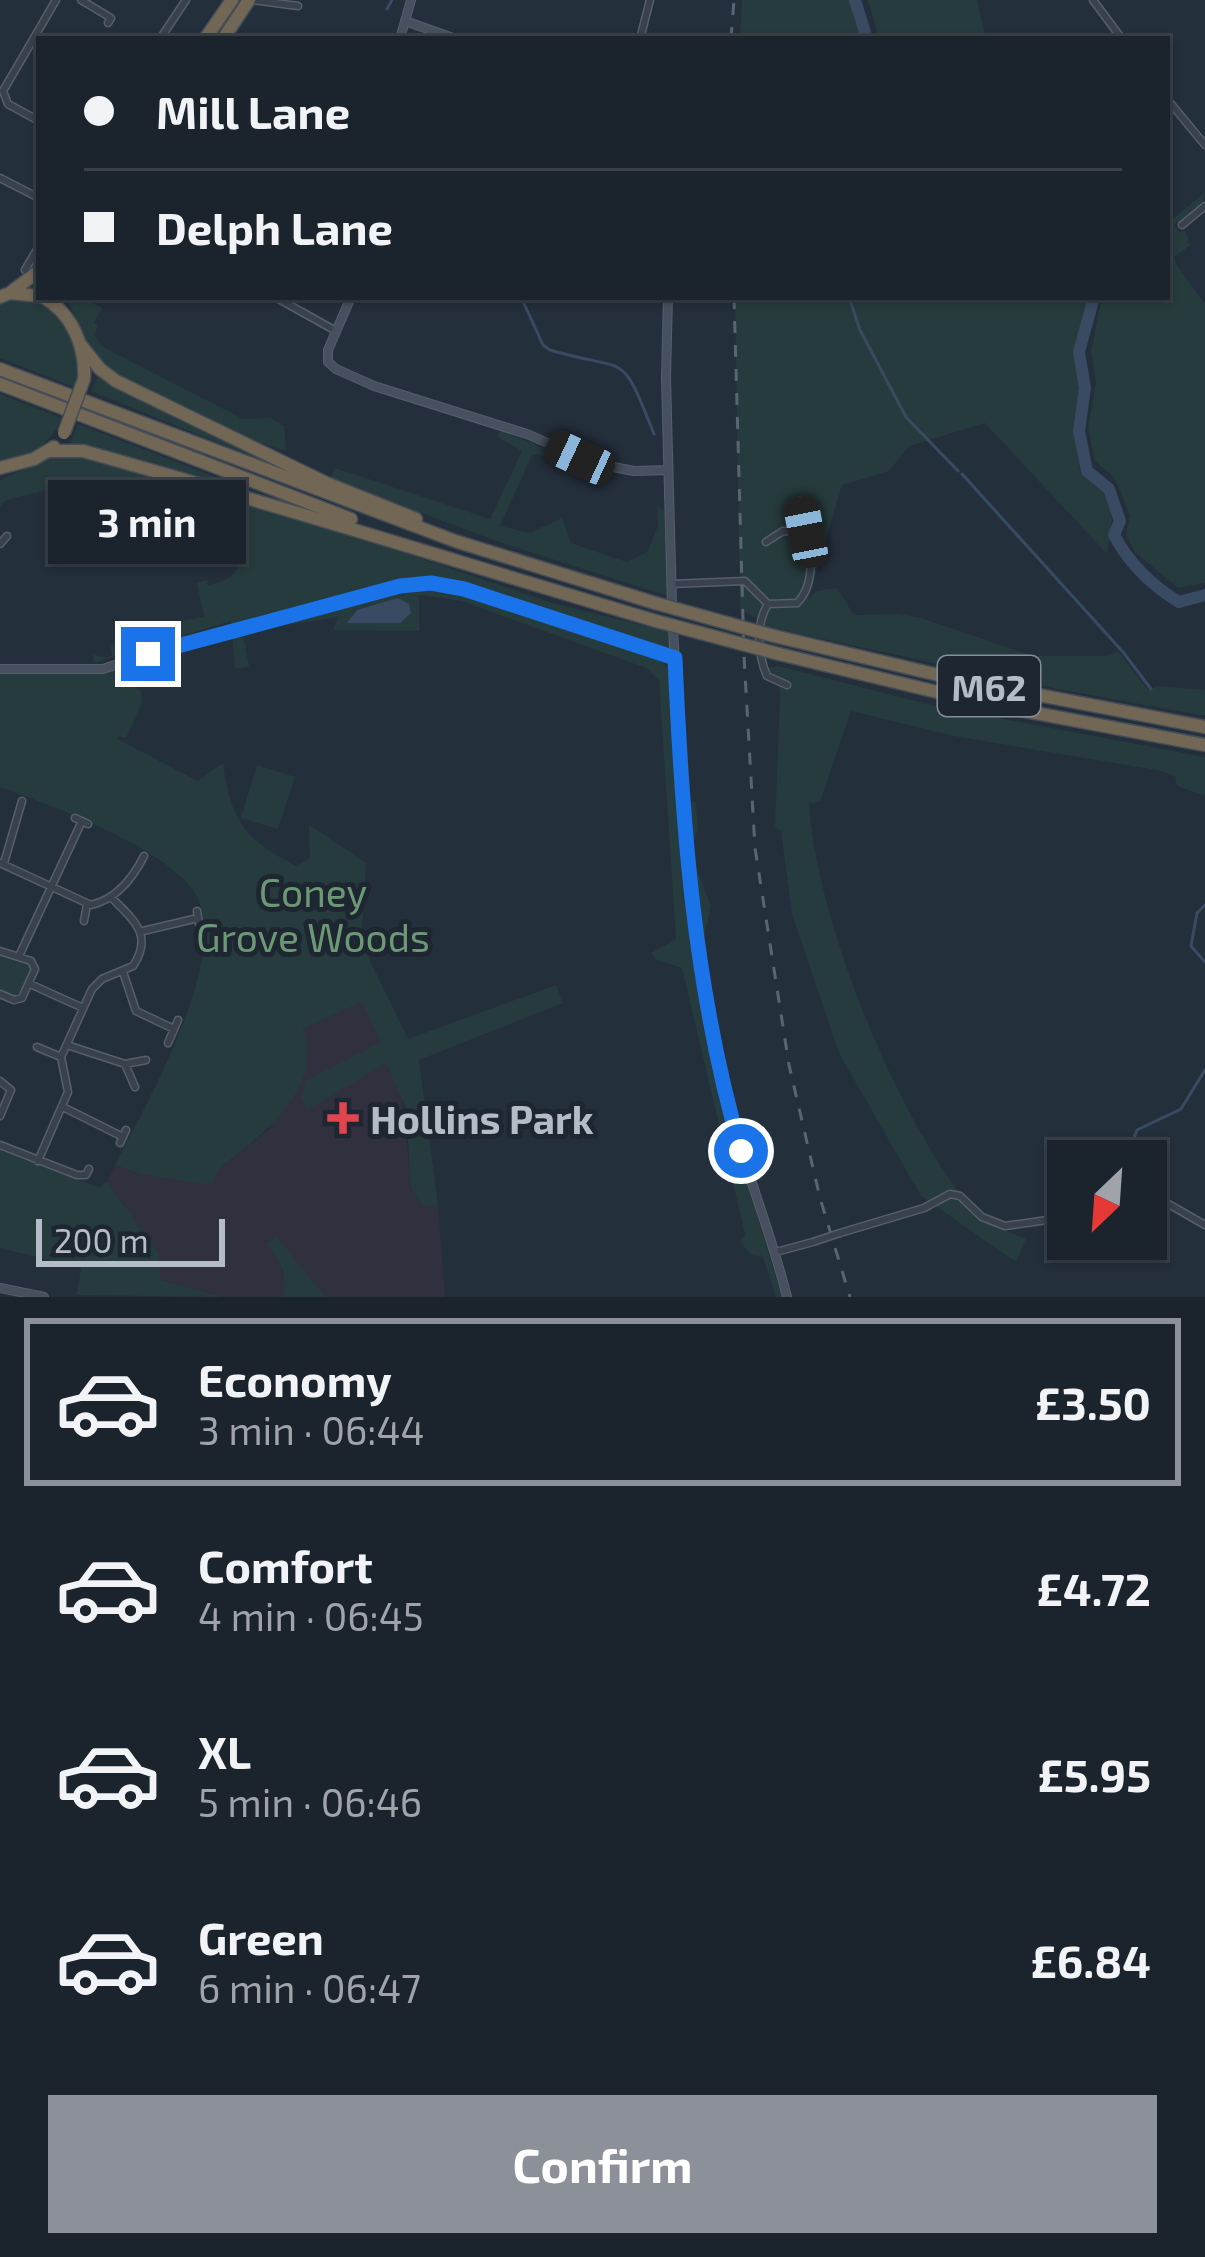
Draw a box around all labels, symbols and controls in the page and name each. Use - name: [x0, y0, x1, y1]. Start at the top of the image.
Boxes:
- text: Mill Lane: [156, 84, 350, 138]
- text: Delph Lane: [156, 200, 393, 254]
- car: [540, 426, 620, 490]
- callout: 3 min: [49, 480, 247, 564]
- car: [781, 493, 831, 571]
- text: 3 min: [97, 498, 197, 545]
- route end: [121, 627, 175, 681]
- road number: M62: [938, 656, 1040, 716]
- park label: Coney Grove Woods: [196, 868, 430, 960]
- place label: Hollins Park: [370, 1095, 594, 1142]
- marker: Hollins Park: [327, 1102, 359, 1134]
- route start: [714, 1124, 768, 1178]
- north arrow: [1047, 1140, 1167, 1260]
- map controls: [1047, 1140, 1167, 1260]
- scale bar: [36, 1213, 225, 1266]
- text: 200 m: [54, 1220, 149, 1260]
- icon: car: [54, 1348, 162, 1456]
- text: Economy: [198, 1352, 392, 1406]
- text: £3.50: [1035, 1375, 1151, 1429]
- text: 3 min · 06:44: [198, 1406, 424, 1453]
- icon: car: [54, 1534, 162, 1642]
- text: Comfort: [198, 1538, 373, 1592]
- text: £4.72: [1037, 1561, 1151, 1615]
- text: 4 min · 06:45: [198, 1592, 424, 1639]
- icon: car: [54, 1720, 162, 1828]
- text: XL: [198, 1724, 251, 1778]
- text: £5.95: [1037, 1747, 1151, 1801]
- text: 5 min · 06:46: [198, 1778, 422, 1825]
- icon: car: [54, 1906, 162, 2014]
- text: Green: [198, 1910, 324, 1964]
- text: £6.84: [1030, 1933, 1151, 1987]
- text: 6 min · 06:47: [198, 1964, 421, 2011]
- button: Confirm: [48, 2095, 1157, 2233]

